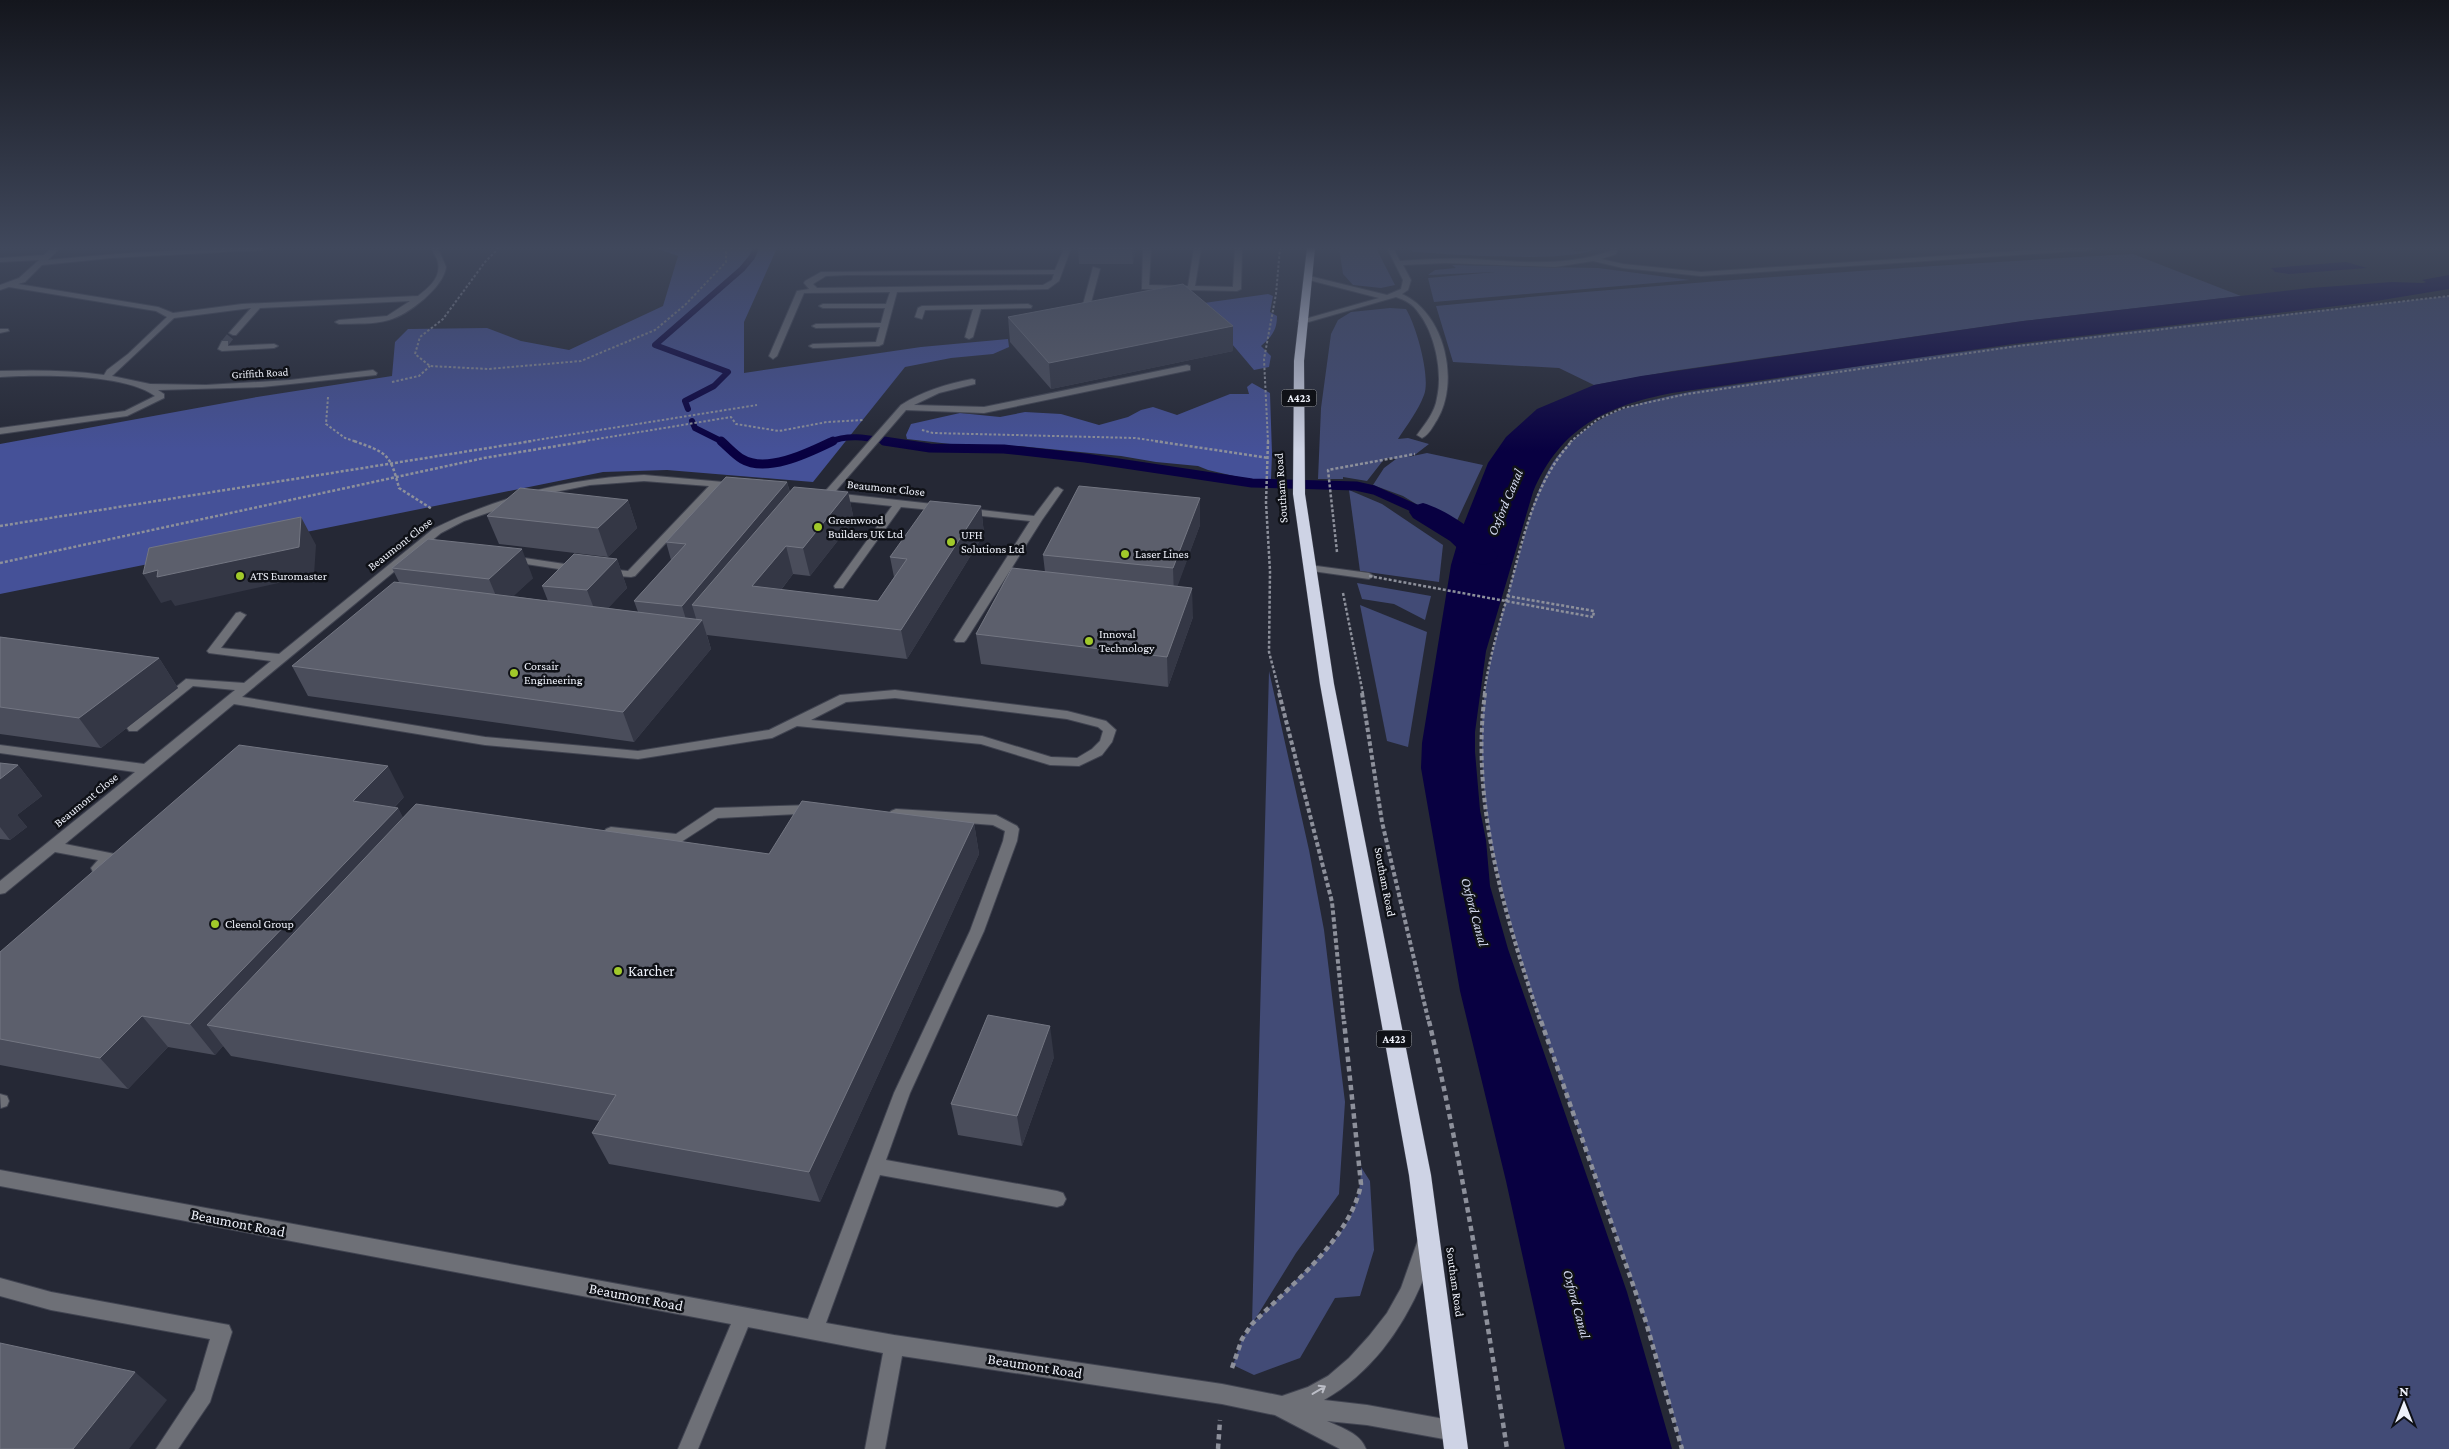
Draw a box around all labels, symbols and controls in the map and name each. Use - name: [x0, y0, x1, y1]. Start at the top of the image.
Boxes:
- street label: Griffith Road: [231, 366, 289, 380]
- road number: A423: [1282, 389, 1316, 406]
- street label: Southam Road: [1272, 452, 1290, 523]
- water label: Oxford Canal: [1484, 466, 1526, 538]
- street label: Beaumont Close: [846, 477, 926, 499]
- place label: Greenwood Builders UK Ltd: [828, 513, 904, 541]
- street label: Beaumont Close: [365, 514, 435, 574]
- marker: Greenwood Builders UK Ltd: [812, 521, 824, 533]
- place label: UFH Solutions Ltd: [961, 528, 1025, 556]
- marker: UFH Solutions Ltd: [945, 536, 957, 548]
- place label: Laser Lines: [1135, 547, 1189, 561]
- marker: Laser Lines: [1119, 548, 1131, 560]
- place label: ATS Euromaster: [250, 569, 328, 583]
- marker: ATS Euromaster: [234, 570, 246, 582]
- place label: Innoval Technology: [1099, 627, 1155, 655]
- marker: Innoval Technology: [1083, 635, 1095, 647]
- place label: Corsair Engineering: [524, 659, 583, 687]
- marker: Corsair Engineering: [508, 667, 520, 679]
- street label: Beaumont Close: [51, 770, 121, 830]
- street label: Southam Road: [1371, 846, 1399, 918]
- water label: Oxford Canal: [1458, 876, 1492, 949]
- place label: Cleenol Group: [225, 917, 294, 931]
- marker: Cleenol Group: [209, 918, 221, 930]
- place label: Karcher: [628, 963, 675, 979]
- marker: Karcher: [612, 965, 624, 977]
- road number: A423: [1376, 1030, 1412, 1048]
- street label: Beaumont Road: [190, 1206, 286, 1240]
- street label: Southam Road: [1443, 1246, 1467, 1318]
- water label: Oxford Canal: [1560, 1268, 1594, 1341]
- street label: Beaumont Road: [588, 1280, 684, 1314]
- street label: Beaumont Road: [987, 1351, 1083, 1381]
- north arrow: [2379, 1379, 2429, 1429]
- text: N: [2399, 1383, 2409, 1399]
- one-way arrow: [1312, 1385, 1326, 1395]

